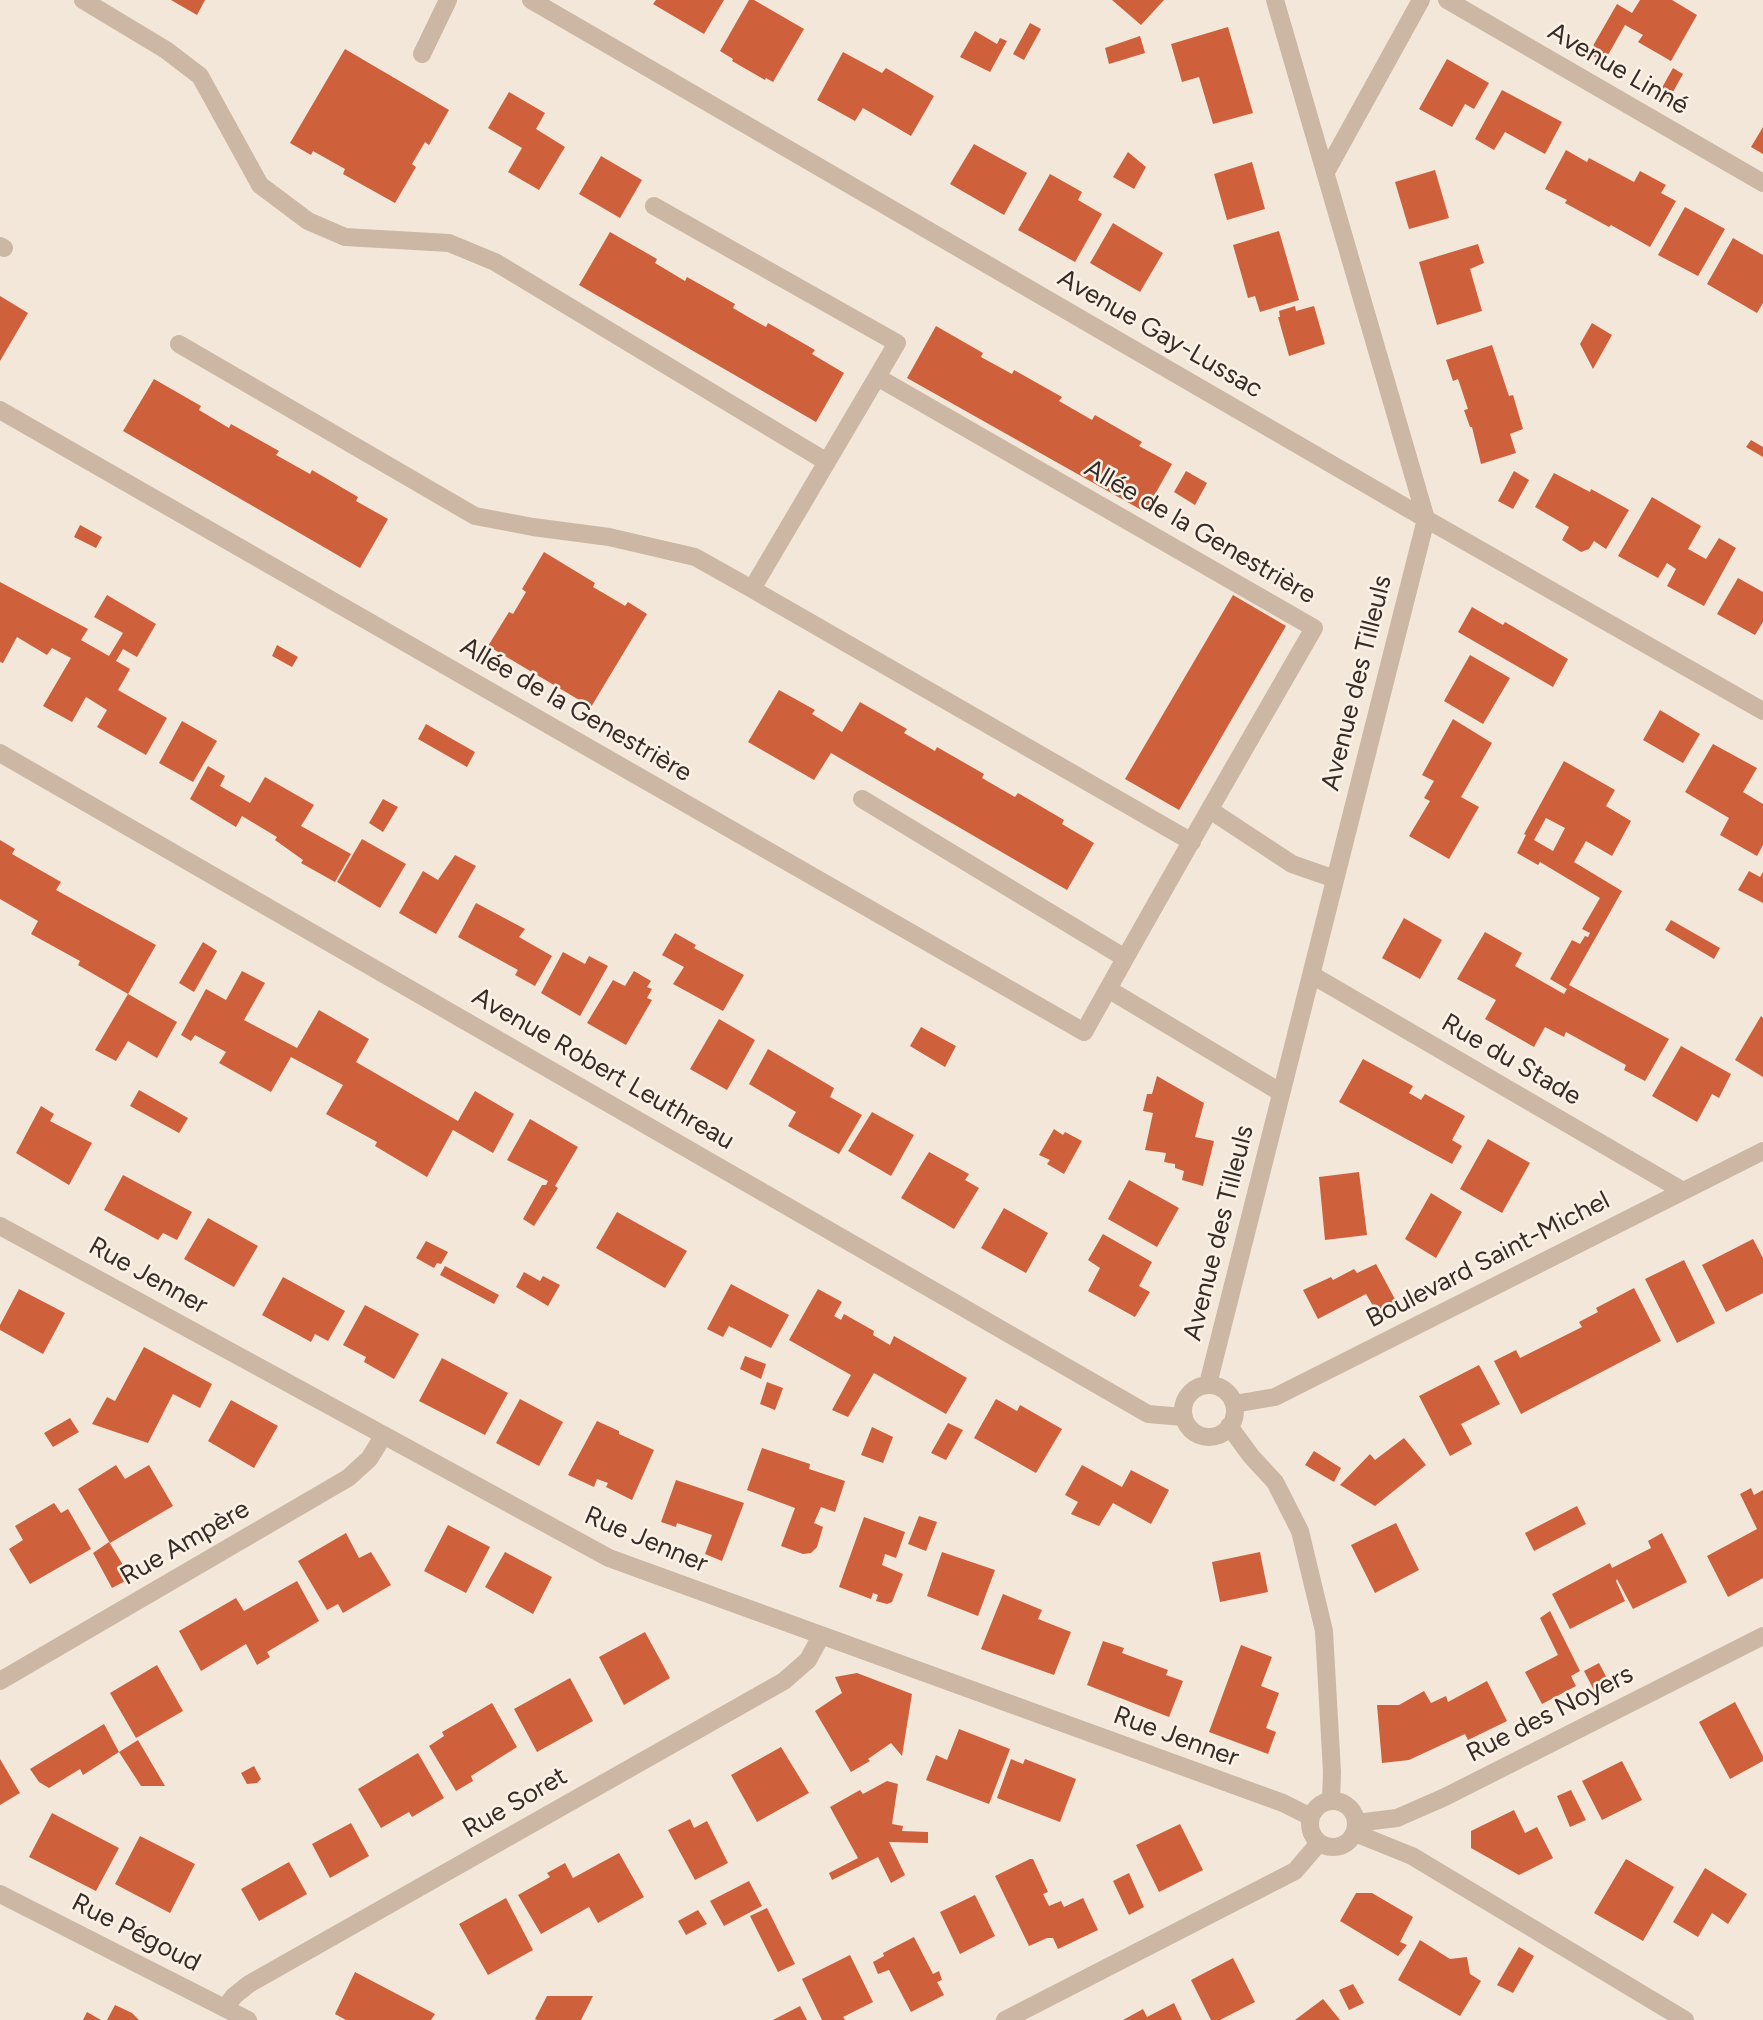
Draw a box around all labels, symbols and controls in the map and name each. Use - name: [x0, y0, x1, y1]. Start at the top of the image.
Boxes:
- street label: Avenue Linné: [1542, 16, 1694, 122]
- street label: Avenue Gay-Lussac: [1052, 263, 1268, 405]
- street label: Allée de la Genestrière: [1079, 453, 1321, 611]
- street label: Avenue des Tilleuls: [1315, 572, 1399, 794]
- street label: Allée de la Genestrière: [455, 631, 697, 789]
- street label: Avenue Robert Leuthreau: [466, 981, 740, 1157]
- street label: Rue du Stade: [1436, 1007, 1586, 1113]
- street label: Avenue des Tilleuls: [1177, 1122, 1261, 1344]
- street label: Boulevard Saint-Michel: [1361, 1185, 1615, 1335]
- street label: Rue Jenner: [83, 1231, 213, 1321]
- street label: Rue Ampère: [115, 1494, 255, 1592]
- street label: Rue Jenner: [580, 1500, 712, 1580]
- street label: Rue des Noyers: [1462, 1659, 1638, 1769]
- street label: Rue Jenner: [1109, 1700, 1243, 1774]
- street label: Rue Soret: [457, 1761, 573, 1845]
- street label: Rue Pégoud: [66, 1887, 206, 1979]

